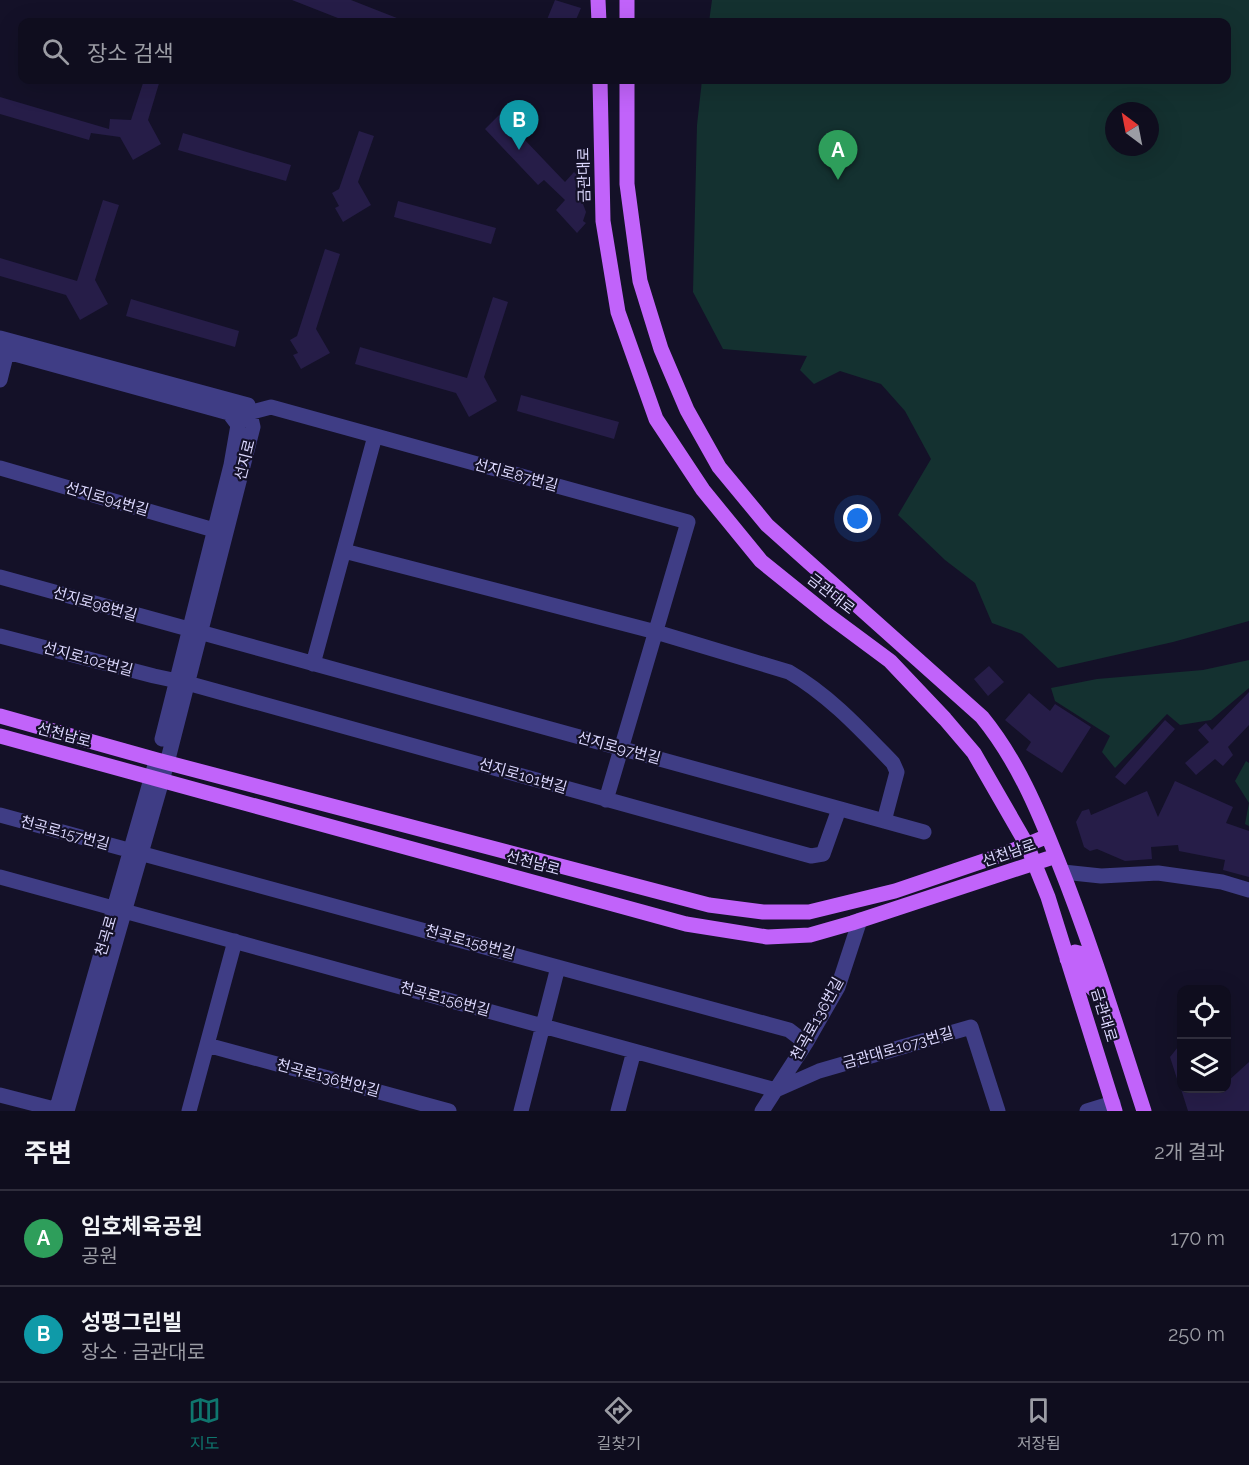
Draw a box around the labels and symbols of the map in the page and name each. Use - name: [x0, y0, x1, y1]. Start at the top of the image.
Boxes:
- pin: B: [500, 100, 538, 150]
- north arrow: [1105, 102, 1159, 156]
- pin: A: [818, 130, 858, 180]
- street label: 금관대로: [575, 147, 593, 203]
- street label: 선지로: [231, 438, 259, 482]
- street label: 선지로87번길: [472, 455, 560, 495]
- street label: 선지로94번길: [63, 478, 151, 520]
- your location: [843, 504, 872, 533]
- street label: 금관대로: [804, 570, 858, 618]
- street label: 선지로98번길: [51, 583, 139, 625]
- street label: 선지로102번길: [41, 638, 135, 680]
- street label: 선천남로: [35, 719, 93, 751]
- street label: 선지로97번길: [575, 728, 663, 768]
- street label: 선지로101번길: [477, 755, 569, 797]
- street label: 천곡로157번길: [18, 812, 112, 854]
- street label: 선천남로: [980, 836, 1038, 870]
- street label: 선천남로: [504, 847, 562, 879]
- street label: 천곡로: [92, 914, 120, 958]
- street label: 천곡로158번길: [423, 921, 517, 963]
- street label: 천곡로136번길: [787, 974, 847, 1064]
- street label: 천곡로156번길: [398, 978, 492, 1020]
- street label: 금관대로: [1087, 986, 1121, 1044]
- street label: 금관대로1073번길: [841, 1024, 955, 1072]
- street label: 천곡로136번안길: [274, 1056, 382, 1100]

